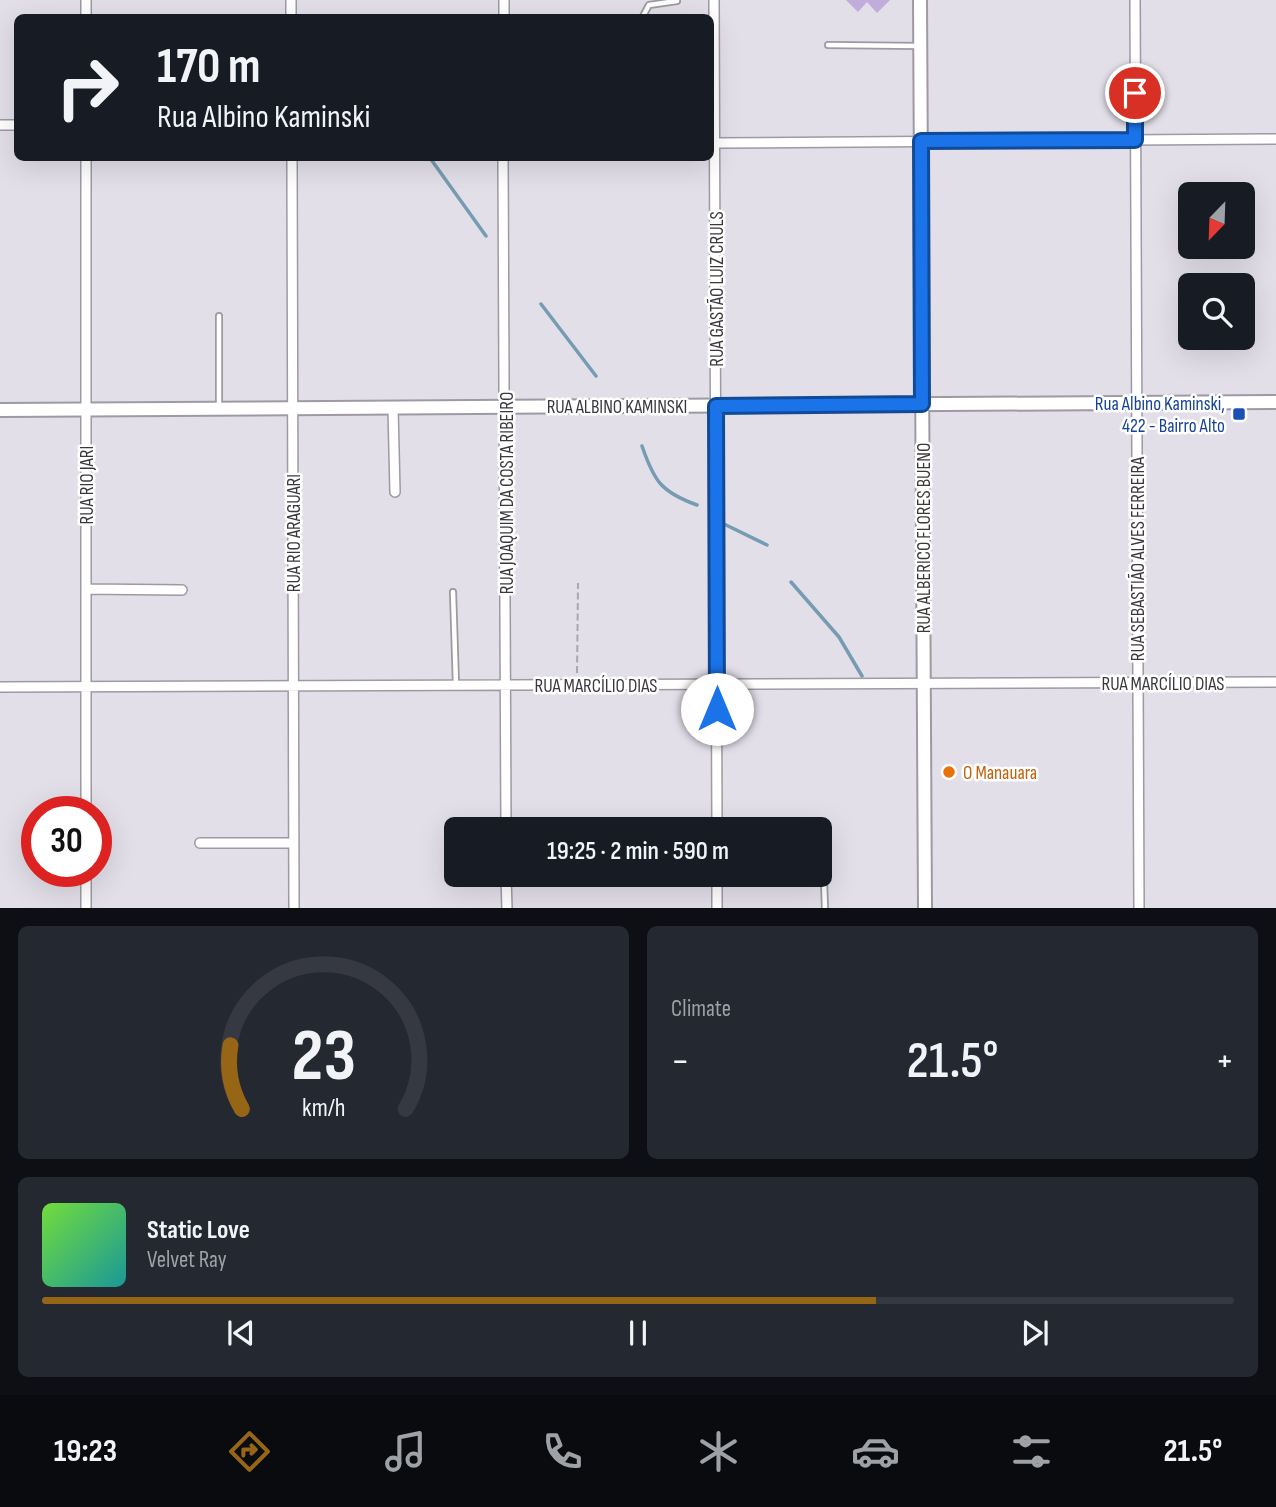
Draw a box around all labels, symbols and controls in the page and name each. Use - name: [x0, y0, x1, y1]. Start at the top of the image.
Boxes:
- text: 170 m: [157, 38, 261, 97]
- icon: right: [42, 42, 133, 133]
- pin: [1105, 63, 1165, 123]
- icon: arrive: [1116, 74, 1154, 112]
- text: Rua Albino Kaminski: [157, 98, 370, 137]
- north arrow: [1178, 182, 1255, 259]
- map controls: [1178, 182, 1255, 350]
- street label: RUA GASTÃO LUIZ CRULS: [706, 211, 729, 367]
- button: search: [1178, 273, 1255, 350]
- street label: RUA JOAQUIM DA COSTA RIBEIRO: [496, 392, 519, 594]
- place label: Rua Albino Kaminski, 422 - Bairro Alto: [1095, 393, 1225, 438]
- street label: RUA ALBINO KAMINSKI: [547, 396, 687, 419]
- marker: Rua Albino Kaminski, 422 - Bairro Alto: [1231, 406, 1247, 422]
- street label: RUA ALBERICO FLORES BUENO: [913, 443, 936, 633]
- street label: RUA RIO JARI: [76, 446, 99, 524]
- street label: RUA SEBASTIÃO ALVES FERREIRA: [1127, 456, 1150, 661]
- street label: RUA RIO ARAGUARI: [283, 474, 306, 592]
- position arrow: [680, 672, 754, 746]
- street label: RUA MARCÍLIO DIAS: [1102, 673, 1224, 696]
- street label: RUA MARCÍLIO DIAS: [535, 675, 657, 698]
- place label: O Manauara: [963, 762, 1037, 785]
- marker: O Manauara: [941, 764, 957, 780]
- speed limit sign: 30: [21, 796, 112, 887]
- text: 19:25 · 2 min · 590 m: [547, 836, 729, 867]
- text: Climate: [671, 995, 731, 1023]
- text: 23: [291, 1013, 356, 1101]
- text: 21.5°: [907, 1030, 998, 1093]
- text: −: [671, 1039, 690, 1084]
- text: +: [1215, 1039, 1234, 1084]
- text: km/h: [302, 1092, 345, 1123]
- text: Static Love: [147, 1215, 250, 1246]
- text: Velvet Ray: [147, 1246, 227, 1274]
- icon: previous: [222, 1314, 260, 1352]
- icon: pause: [619, 1314, 657, 1352]
- icon: next: [1016, 1314, 1054, 1352]
- icon: directions: [225, 1427, 274, 1476]
- icon: music: [381, 1427, 430, 1476]
- icon: phone: [538, 1427, 587, 1476]
- icon: climate: [694, 1427, 743, 1476]
- icon: car: [851, 1427, 900, 1476]
- icon: filters: [1007, 1427, 1056, 1476]
- text: 19:23: [54, 1432, 117, 1471]
- text: 21.5°: [1164, 1432, 1222, 1471]

